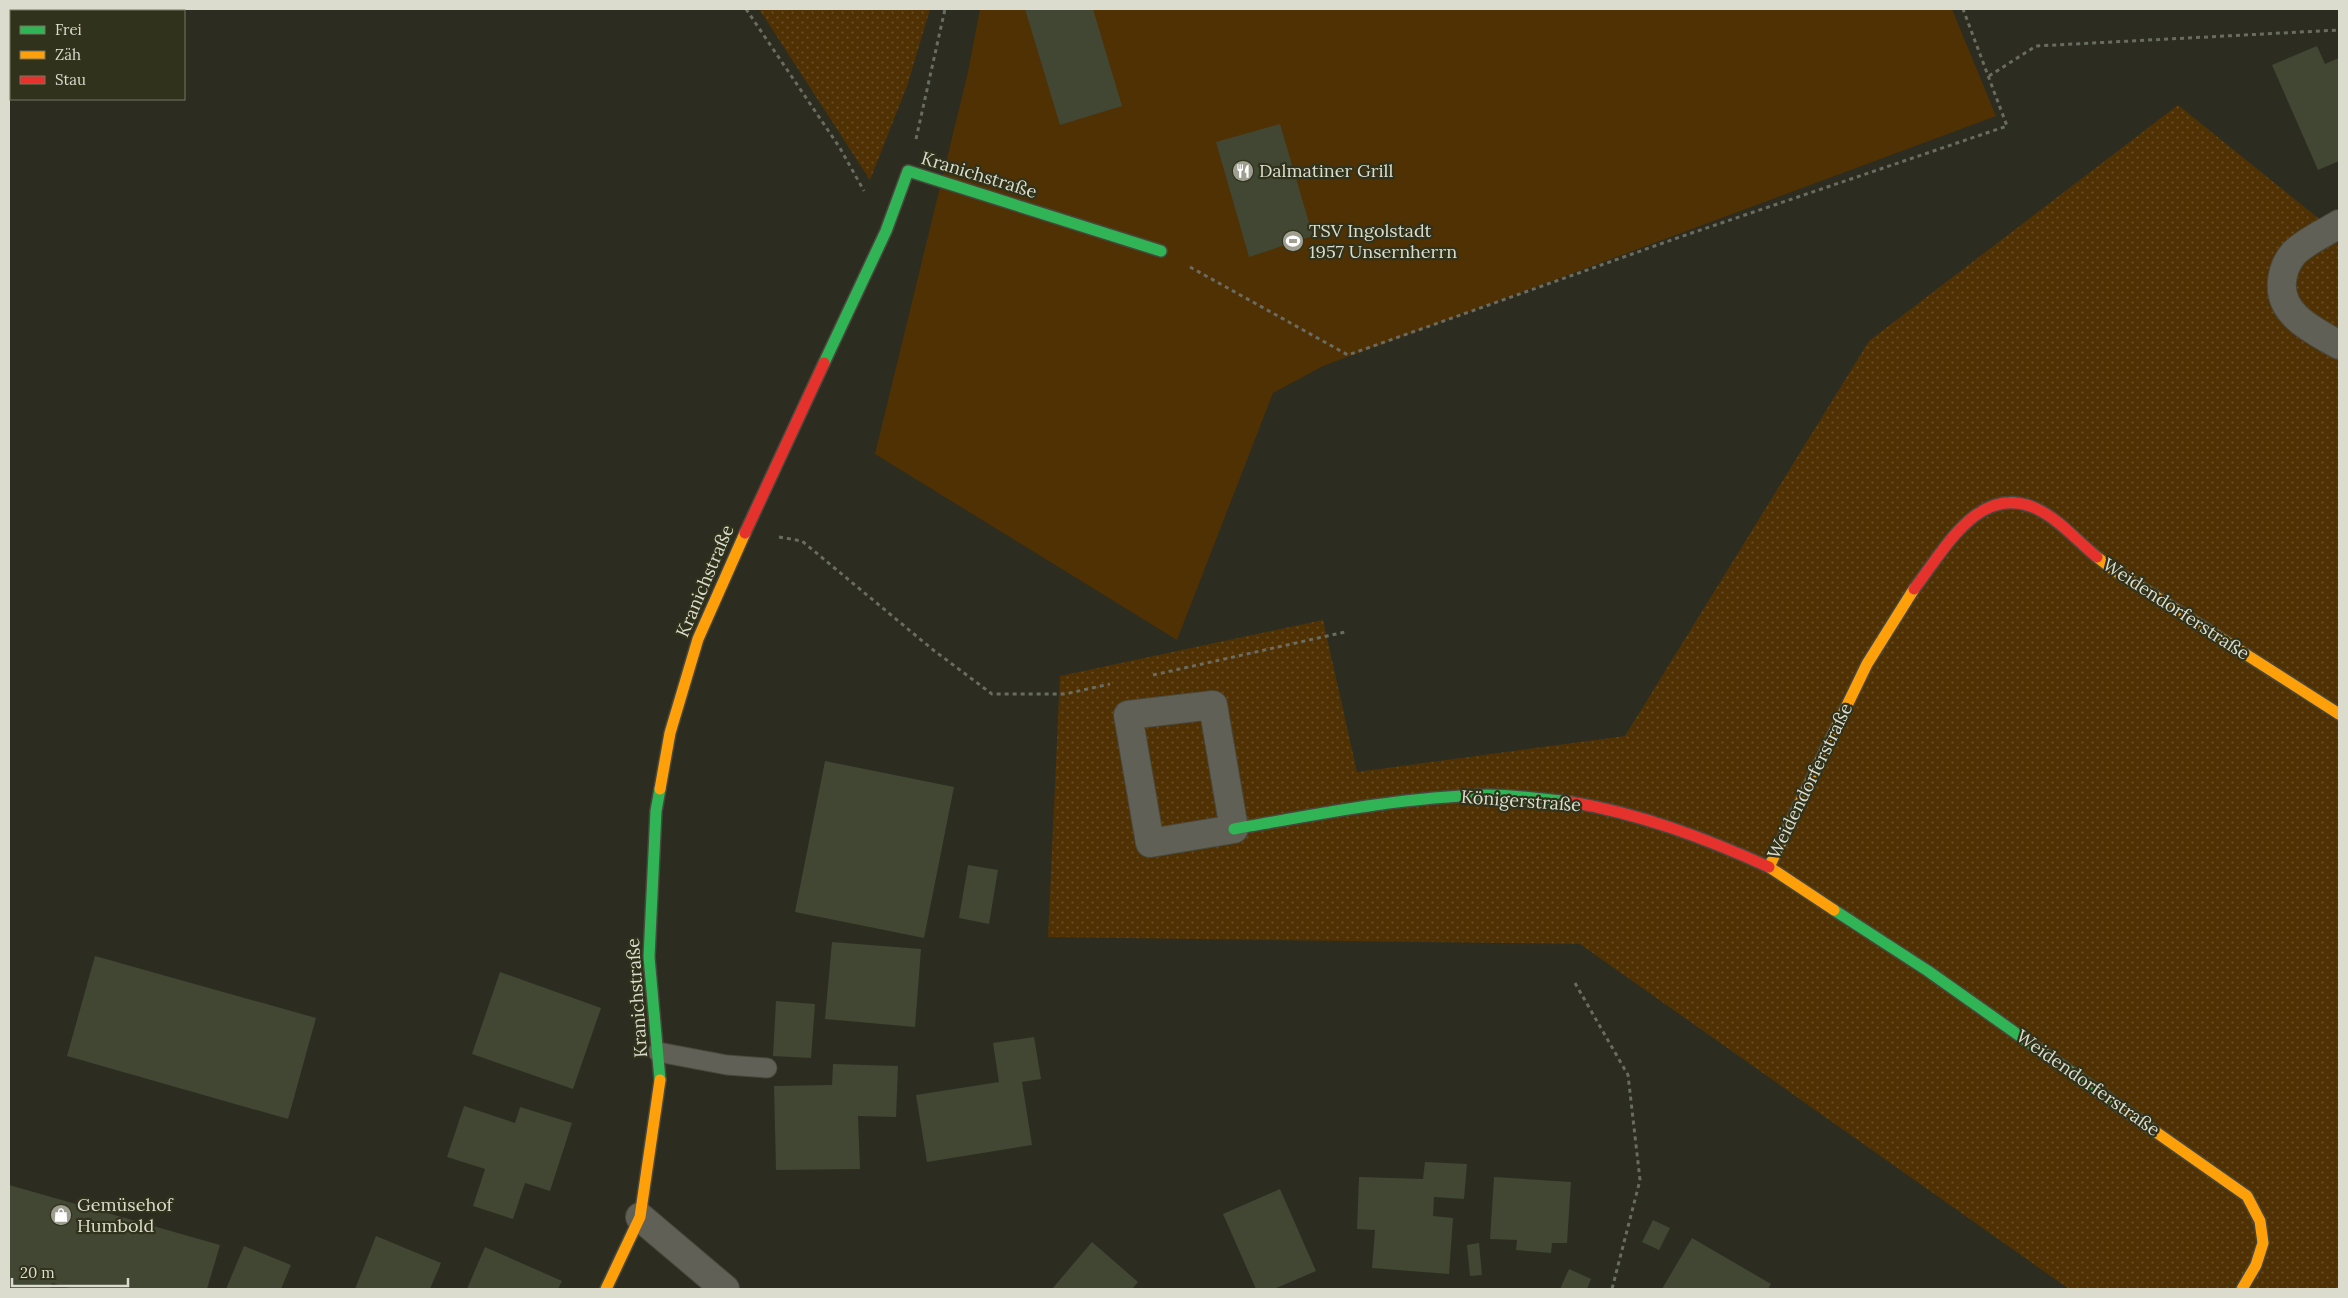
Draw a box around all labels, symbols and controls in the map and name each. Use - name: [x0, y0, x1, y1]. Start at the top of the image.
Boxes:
- legend: [10, 10, 185, 100]
- text: Frei: [55, 20, 82, 39]
- text: Zäh: [55, 45, 81, 64]
- text: Stau: [55, 70, 86, 89]
- street label: Kranichstraße: [918, 146, 1040, 203]
- restaurant icon: Dalmatiner Grill: [1231, 159, 1255, 183]
- place label: Dalmatiner Grill: [1259, 159, 1393, 182]
- place label: TSV Ingolstadt 1957 Unsernherrn: [1309, 219, 1457, 263]
- sports icon: TSV Ingolstadt 1957 Unsernherrn: [1281, 229, 1305, 253]
- street label: Kranichstraße: [671, 521, 739, 640]
- street label: Weidendorferstraße: [2099, 553, 2254, 665]
- street label: Weidendorferstraße: [1762, 699, 1857, 862]
- street label: Königerstraße: [1460, 785, 1582, 816]
- street label: Kranichstraße: [621, 937, 652, 1059]
- street label: Weidendorferstraße: [2012, 1024, 2165, 1141]
- place label: Gemüsehof Humbold: [77, 1193, 175, 1237]
- shop icon: Gemüsehof Humbold: [49, 1203, 73, 1227]
- scale bar: [12, 1256, 129, 1288]
- text: 20 m: [20, 1263, 55, 1282]

